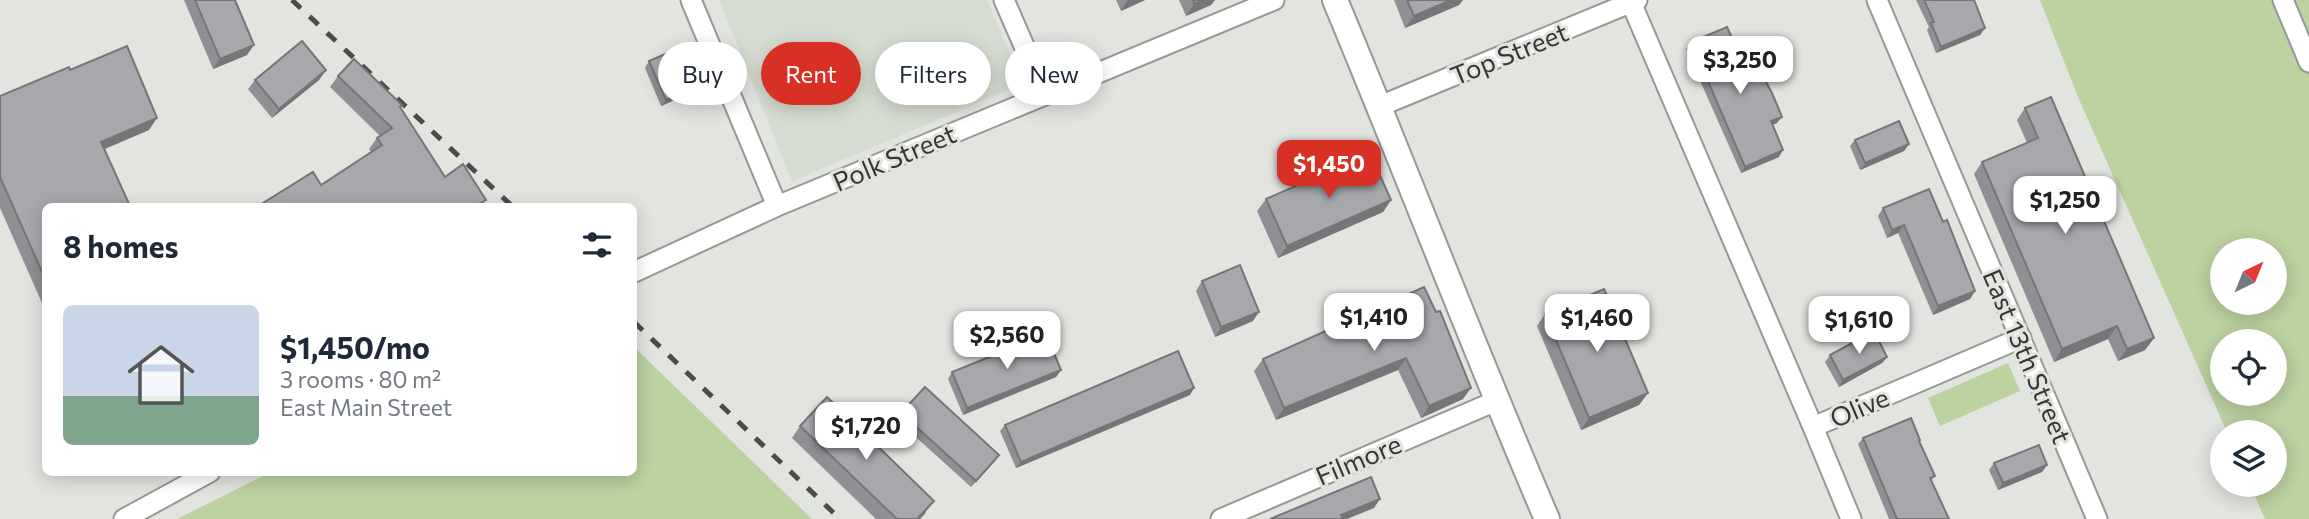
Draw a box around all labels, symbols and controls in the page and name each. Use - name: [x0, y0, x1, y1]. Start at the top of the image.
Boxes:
- street label: Top Street: [1446, 15, 1572, 91]
- pin: $3,250: [1683, 36, 1797, 96]
- chip: Buy: [658, 42, 747, 105]
- chip: Rent: [761, 42, 861, 105]
- chip: Filters: [875, 42, 991, 105]
- chip: New: [1005, 42, 1103, 105]
- text: $3,250: [1703, 45, 1777, 73]
- street label: Polk Street: [828, 117, 960, 197]
- pin: $1,450: [1272, 140, 1386, 200]
- text: $1,450: [1293, 149, 1365, 177]
- pin: $1,250: [2008, 176, 2122, 236]
- text: $1,250: [2029, 185, 2101, 213]
- icon: filters: [578, 226, 616, 264]
- text: 8 homes: [63, 227, 179, 264]
- north arrow: [2210, 238, 2287, 315]
- map controls: [2210, 238, 2287, 497]
- street label: East 13th Street: [1977, 264, 2079, 448]
- pin: $1,410: [1317, 294, 1431, 353]
- pin: $1,460: [1540, 294, 1654, 354]
- pin: $1,610: [1802, 296, 1916, 356]
- text: $1,410: [1340, 302, 1408, 330]
- text: $1,460: [1561, 303, 1633, 331]
- text: $1,610: [1825, 305, 1893, 333]
- pin: $2,560: [950, 312, 1064, 371]
- text: $2,560: [970, 320, 1044, 348]
- text: $1,450/mo: [280, 328, 430, 365]
- button: locate: [2210, 329, 2287, 406]
- icon: home: [119, 333, 203, 417]
- text: 3 rooms · 80 m²: [280, 365, 441, 393]
- street label: Olive: [1825, 381, 1893, 433]
- text: East Main Street: [280, 393, 452, 421]
- pin: $1,720: [809, 402, 923, 462]
- text: $1,720: [831, 411, 901, 439]
- button: layers: [2210, 420, 2287, 497]
- street label: Filmore: [1310, 427, 1406, 491]

